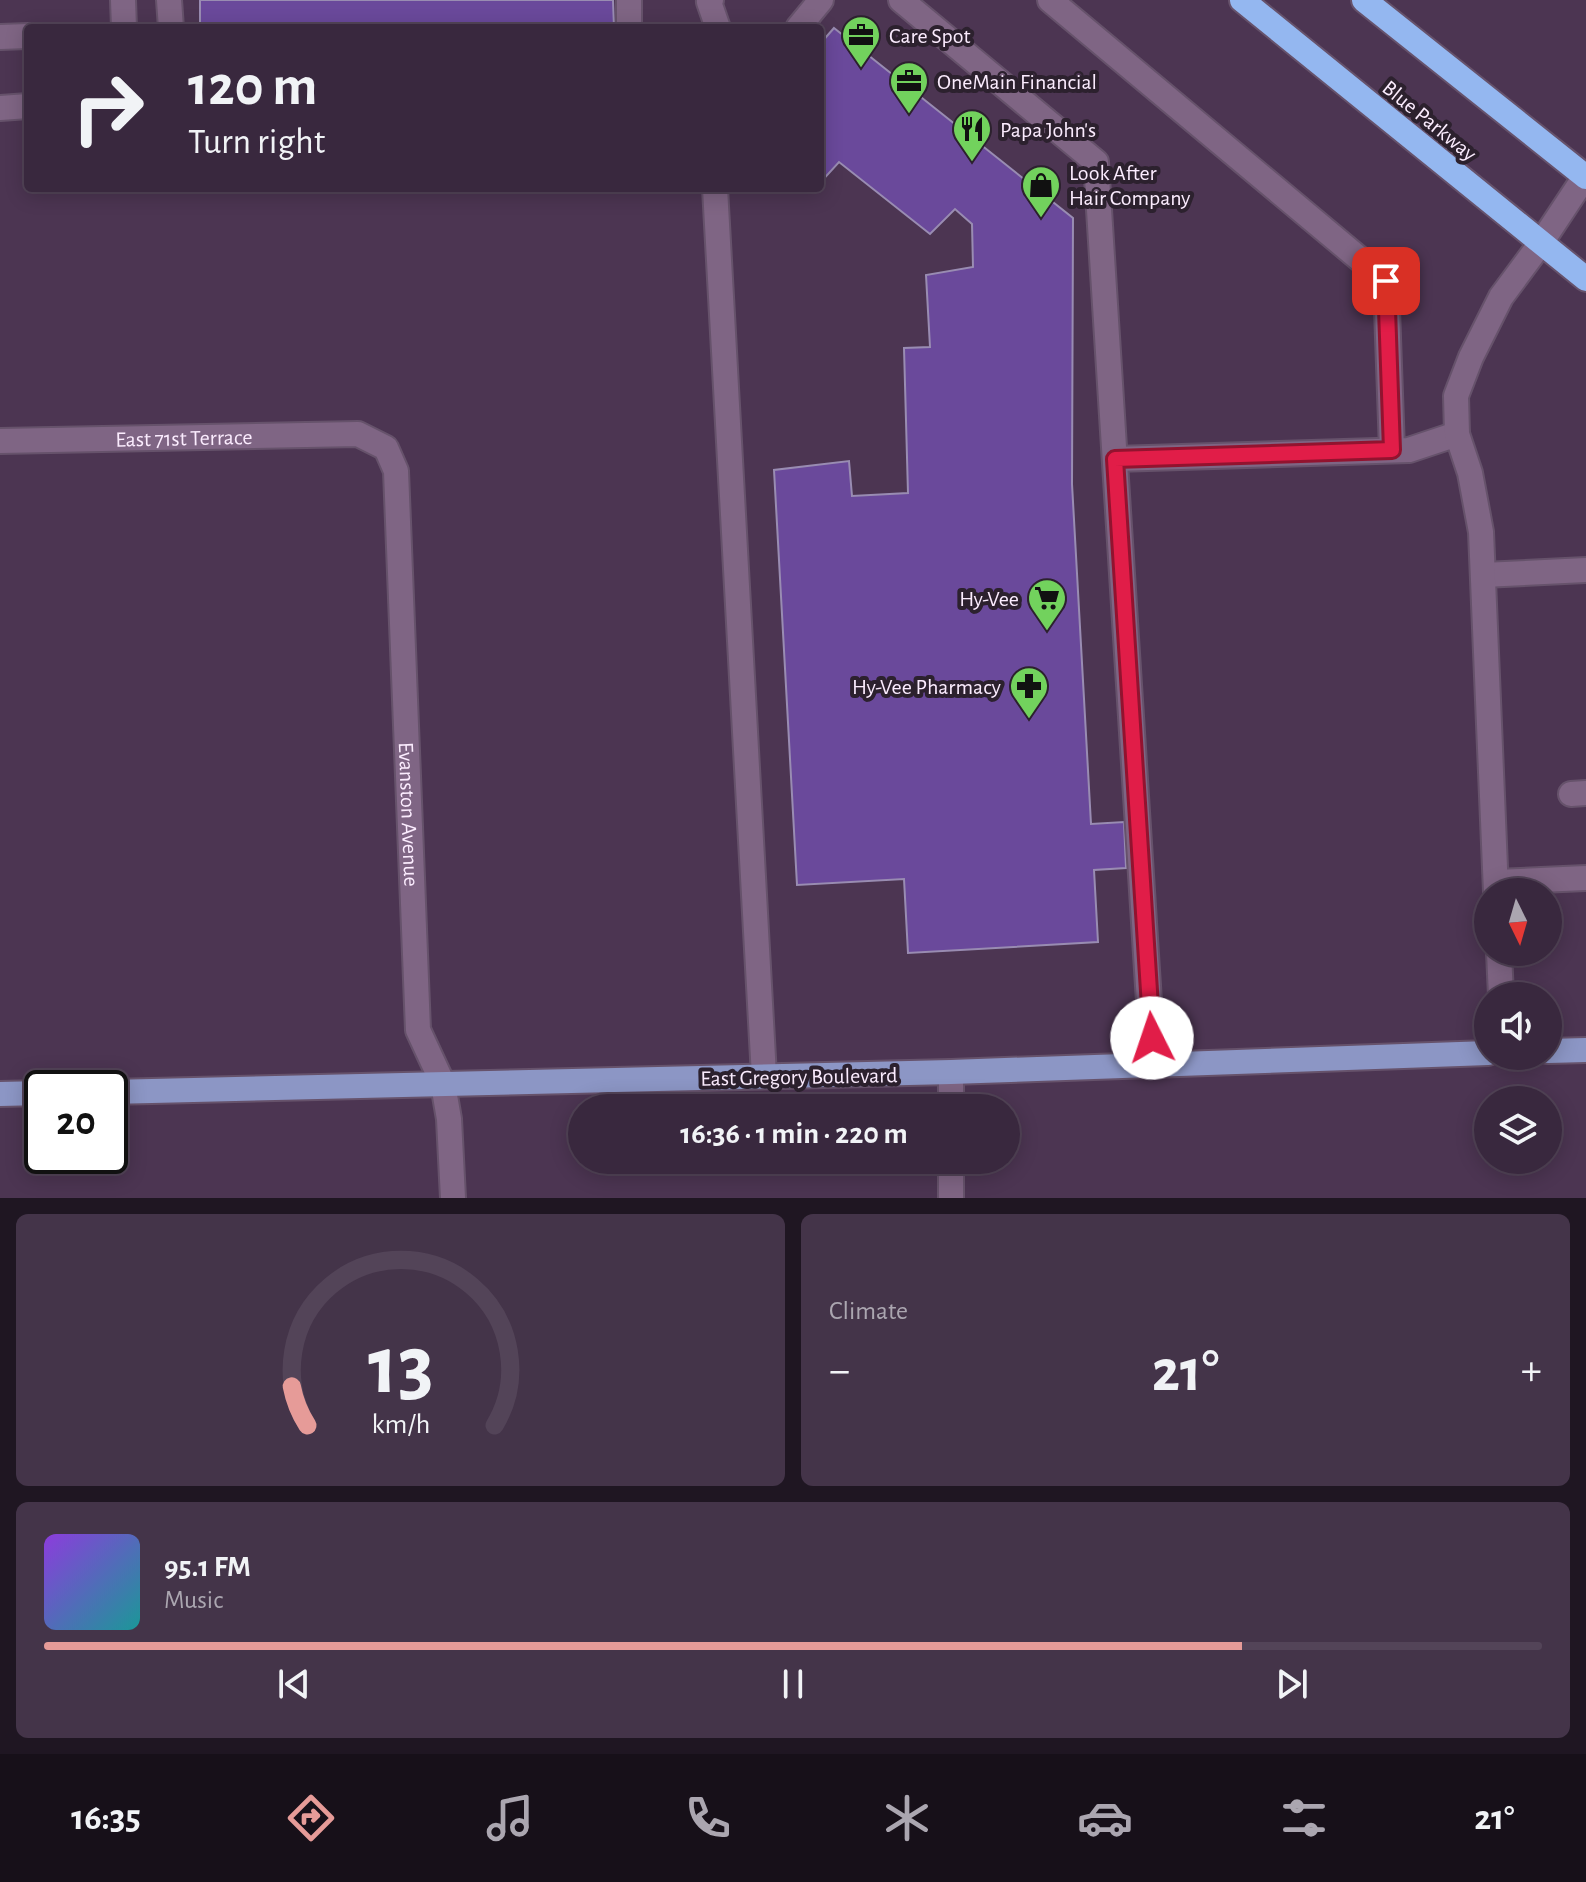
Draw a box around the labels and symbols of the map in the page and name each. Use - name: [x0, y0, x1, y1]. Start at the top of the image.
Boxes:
- office icon: Care Spot: [840, 14, 882, 69]
- place label: Care Spot: [889, 25, 971, 47]
- office icon: OneMain Financial: [888, 60, 930, 115]
- place label: OneMain Financial: [937, 71, 1097, 93]
- street label: Blue Parkway: [1378, 76, 1481, 166]
- restaurant icon: Papa John's: [951, 108, 993, 163]
- place label: Papa John's: [1000, 119, 1096, 141]
- place label: Look After Hair Company: [1069, 162, 1191, 209]
- shop icon: Look After Hair Company: [1020, 164, 1062, 219]
- pin: [1352, 247, 1420, 315]
- street label: East 71st Terrace: [115, 426, 253, 451]
- supermarket icon: Hy-Vee: [1026, 577, 1068, 632]
- place label: Hy-Vee: [959, 588, 1019, 610]
- pharmacy icon: Hy-Vee Pharmacy: [1008, 665, 1050, 720]
- place label: Hy-Vee Pharmacy: [852, 676, 1002, 698]
- street label: Evanston Avenue: [395, 742, 422, 887]
- north arrow: [1474, 878, 1562, 966]
- position arrow: [1110, 996, 1194, 1080]
- street label: East Gregory Boulevard: [700, 1064, 898, 1090]
- speed limit sign: 20: [24, 1070, 128, 1174]

